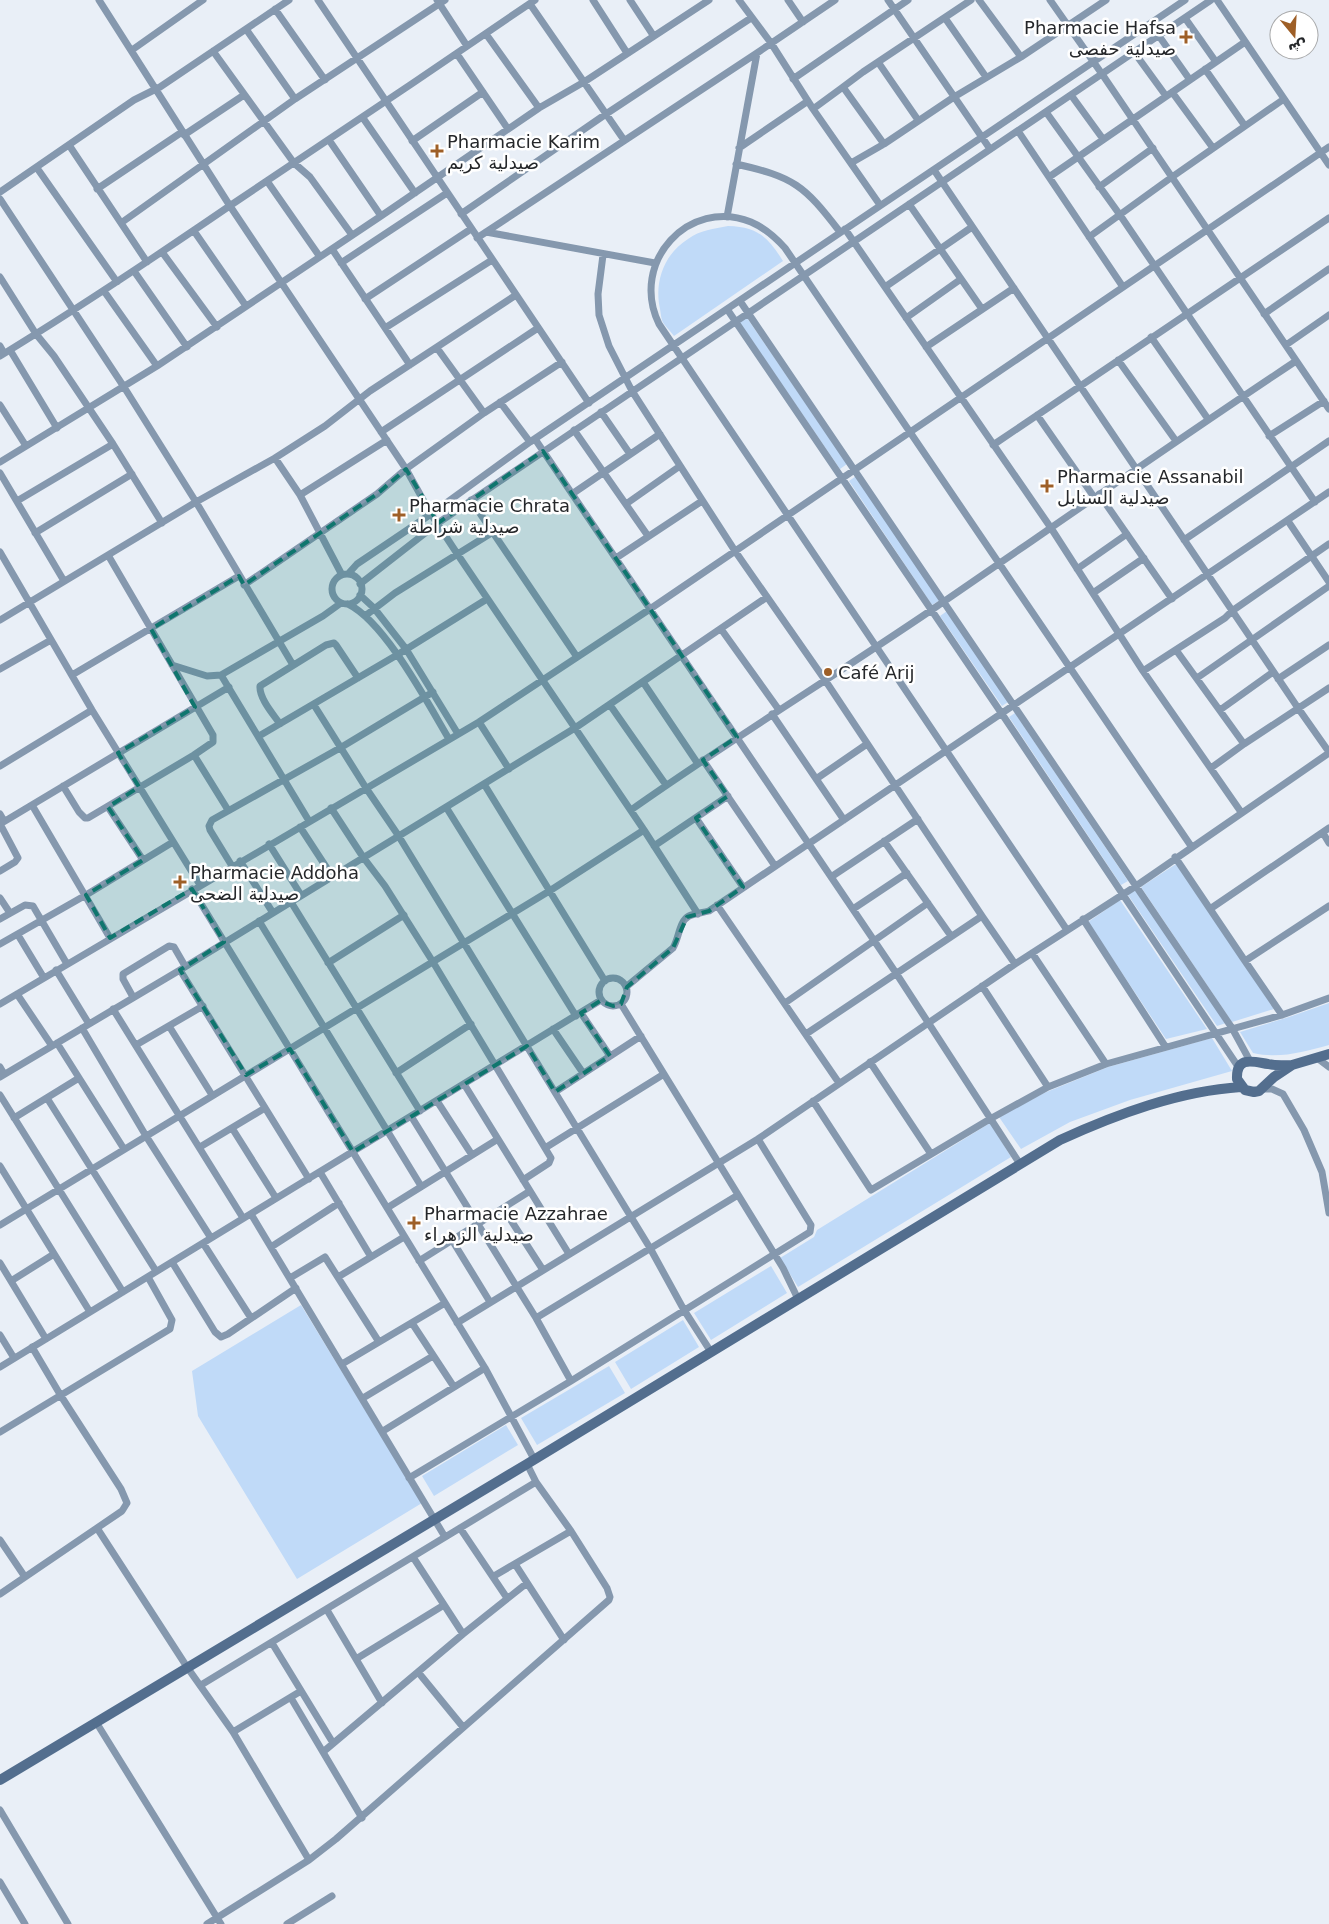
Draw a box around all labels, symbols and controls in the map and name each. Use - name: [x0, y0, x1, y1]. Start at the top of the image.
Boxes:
- north arrow: [1269, 10, 1319, 60]
- place label: Pharmacie Hafsa صيدلية حفصى: [1024, 17, 1176, 59]
- marker: Pharmacie Hafsa صيدلية حفصى: [1180, 31, 1192, 43]
- text: ش: [1286, 37, 1310, 58]
- place label: Pharmacie Karim صيدلية كريم: [447, 131, 600, 174]
- marker: Pharmacie Karim صيدلية كريم: [431, 145, 443, 157]
- place label: Pharmacie Assanabil صيدلية السنابل: [1057, 466, 1244, 508]
- marker: Pharmacie Assanabil صيدلية السنابل: [1041, 480, 1053, 492]
- place label: Pharmacie Chrata صيدلية شراطة: [409, 495, 570, 538]
- marker: Pharmacie Chrata صيدلية شراطة: [393, 509, 405, 521]
- place label: Café Arij: [838, 662, 914, 683]
- marker: Café Arij: [822, 666, 834, 678]
- place label: Pharmacie Addoha صيدلية الضحى: [190, 862, 359, 904]
- marker: Pharmacie Addoha صيدلية الضحى: [174, 876, 186, 888]
- place label: Pharmacie Azzahrae صيدلية الزهراء: [424, 1203, 608, 1246]
- marker: Pharmacie Azzahrae صيدلية الزهراء: [408, 1217, 420, 1229]

